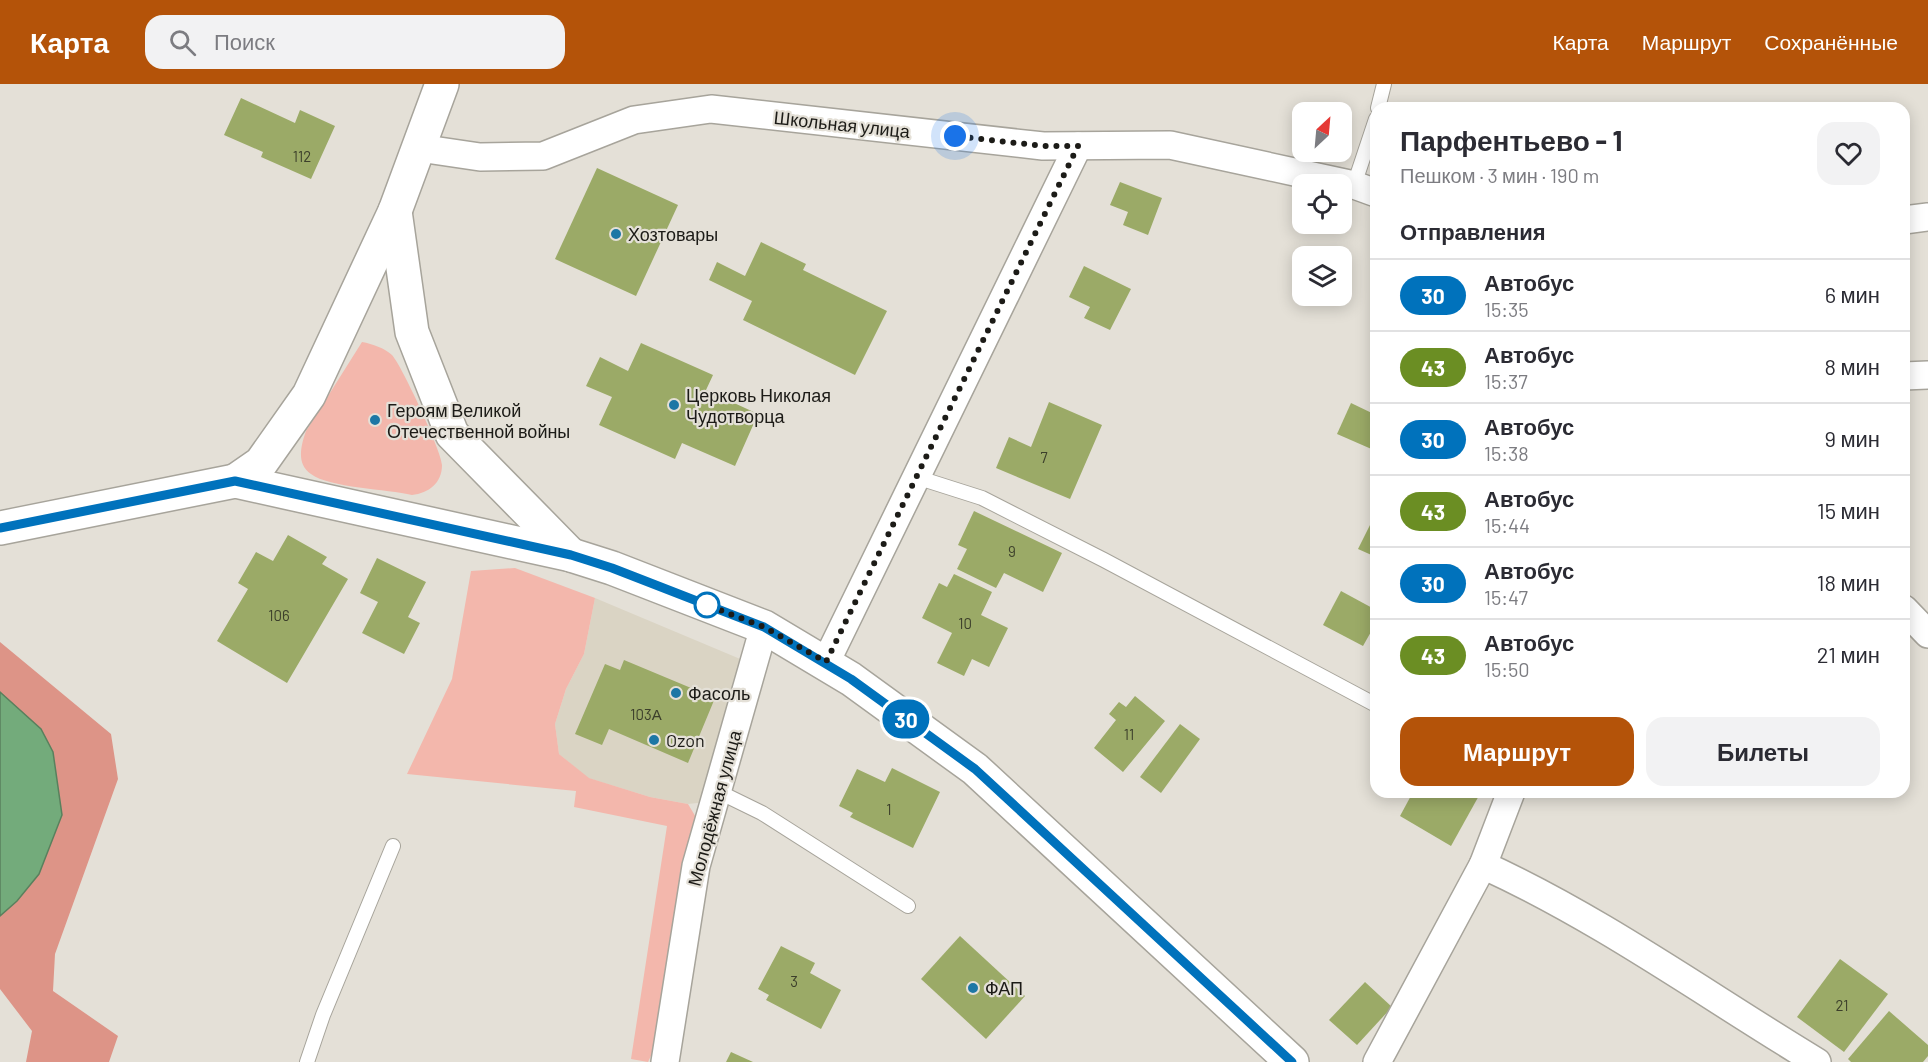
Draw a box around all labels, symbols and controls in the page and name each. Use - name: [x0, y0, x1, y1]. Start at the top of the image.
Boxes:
- search box: [145, 15, 565, 69]
- text: Карта: [30, 25, 109, 59]
- icon: search: [166, 26, 199, 59]
- text: Поиск: [214, 28, 275, 54]
- text: Карта: [1553, 29, 1609, 54]
- text: Маршрут: [1642, 29, 1731, 54]
- text: Сохранённые: [1764, 29, 1898, 54]
- north arrow: [1292, 102, 1352, 162]
- map controls: [1292, 102, 1352, 306]
- street label: Школьная улица: [773, 106, 912, 142]
- your location: [940, 121, 970, 151]
- button: heart: [1817, 122, 1880, 185]
- text: Парфентьево - 1: [1400, 123, 1622, 157]
- house number: 112: [293, 147, 311, 165]
- text: Пешком · 3 мин · 190 m: [1400, 163, 1599, 187]
- button: locate: [1292, 174, 1352, 234]
- text: Отправления: [1400, 218, 1546, 244]
- place label: Хозтовары: [628, 223, 718, 245]
- marker: Хозтовары: [609, 227, 623, 241]
- button: layers: [1292, 246, 1352, 306]
- text: Автобус: [1484, 269, 1574, 295]
- text: 6 мин: [1825, 281, 1880, 307]
- text: 30: [1421, 283, 1445, 308]
- text: 15:35: [1484, 297, 1529, 321]
- text: Автобус: [1484, 341, 1574, 367]
- text: 8 мин: [1825, 353, 1880, 379]
- text: 43: [1421, 355, 1445, 380]
- text: 15:37: [1484, 369, 1528, 393]
- place label: Церковь Николая Чудотворца: [686, 384, 831, 427]
- marker: Церковь Николая Чудотворца: [667, 398, 681, 412]
- place label: Героям Великой Отечественной войны: [387, 399, 570, 442]
- marker: Героям Великой Отечественной войны: [368, 413, 382, 427]
- text: Автобус: [1484, 413, 1574, 439]
- text: 9 мин: [1825, 425, 1880, 451]
- text: 30: [1421, 427, 1445, 452]
- text: 15:38: [1484, 441, 1529, 465]
- house number: 7: [1040, 448, 1048, 466]
- text: Автобус: [1484, 485, 1574, 511]
- text: 15 мин: [1817, 497, 1880, 523]
- text: 43: [1421, 499, 1445, 524]
- text: 15:44: [1484, 513, 1530, 537]
- house number: 9: [1008, 542, 1016, 560]
- text: Автобус: [1484, 557, 1574, 583]
- text: 18 мин: [1817, 569, 1880, 595]
- text: 30: [1421, 571, 1445, 596]
- text: 15:47: [1484, 585, 1528, 609]
- unlabelled marker: [694, 592, 720, 618]
- house number: 106: [268, 606, 290, 624]
- house number: 10: [958, 614, 972, 632]
- text: Автобус: [1484, 629, 1574, 655]
- text: 21 мин: [1817, 641, 1880, 667]
- text: 43: [1421, 643, 1445, 668]
- text: 15:50: [1484, 657, 1530, 681]
- place label: Фасоль: [688, 682, 750, 704]
- marker: Фасоль: [669, 686, 683, 700]
- line badge: 30: [879, 700, 933, 738]
- house number: 103А: [630, 705, 662, 723]
- text: 30: [894, 707, 918, 732]
- button: Маршрут: [1400, 717, 1634, 786]
- button: Билеты: [1646, 717, 1880, 786]
- house number: 11: [1124, 725, 1134, 743]
- street label: Молодёжная улица: [683, 727, 746, 888]
- place label: Ozon: [666, 729, 705, 751]
- marker: Ozon: [647, 733, 661, 747]
- house number: 1: [886, 800, 892, 818]
- house number: 3: [790, 972, 798, 990]
- place label: ФАП: [985, 977, 1023, 999]
- marker: ФАП: [966, 981, 980, 995]
- house number: 21: [1835, 996, 1849, 1014]

